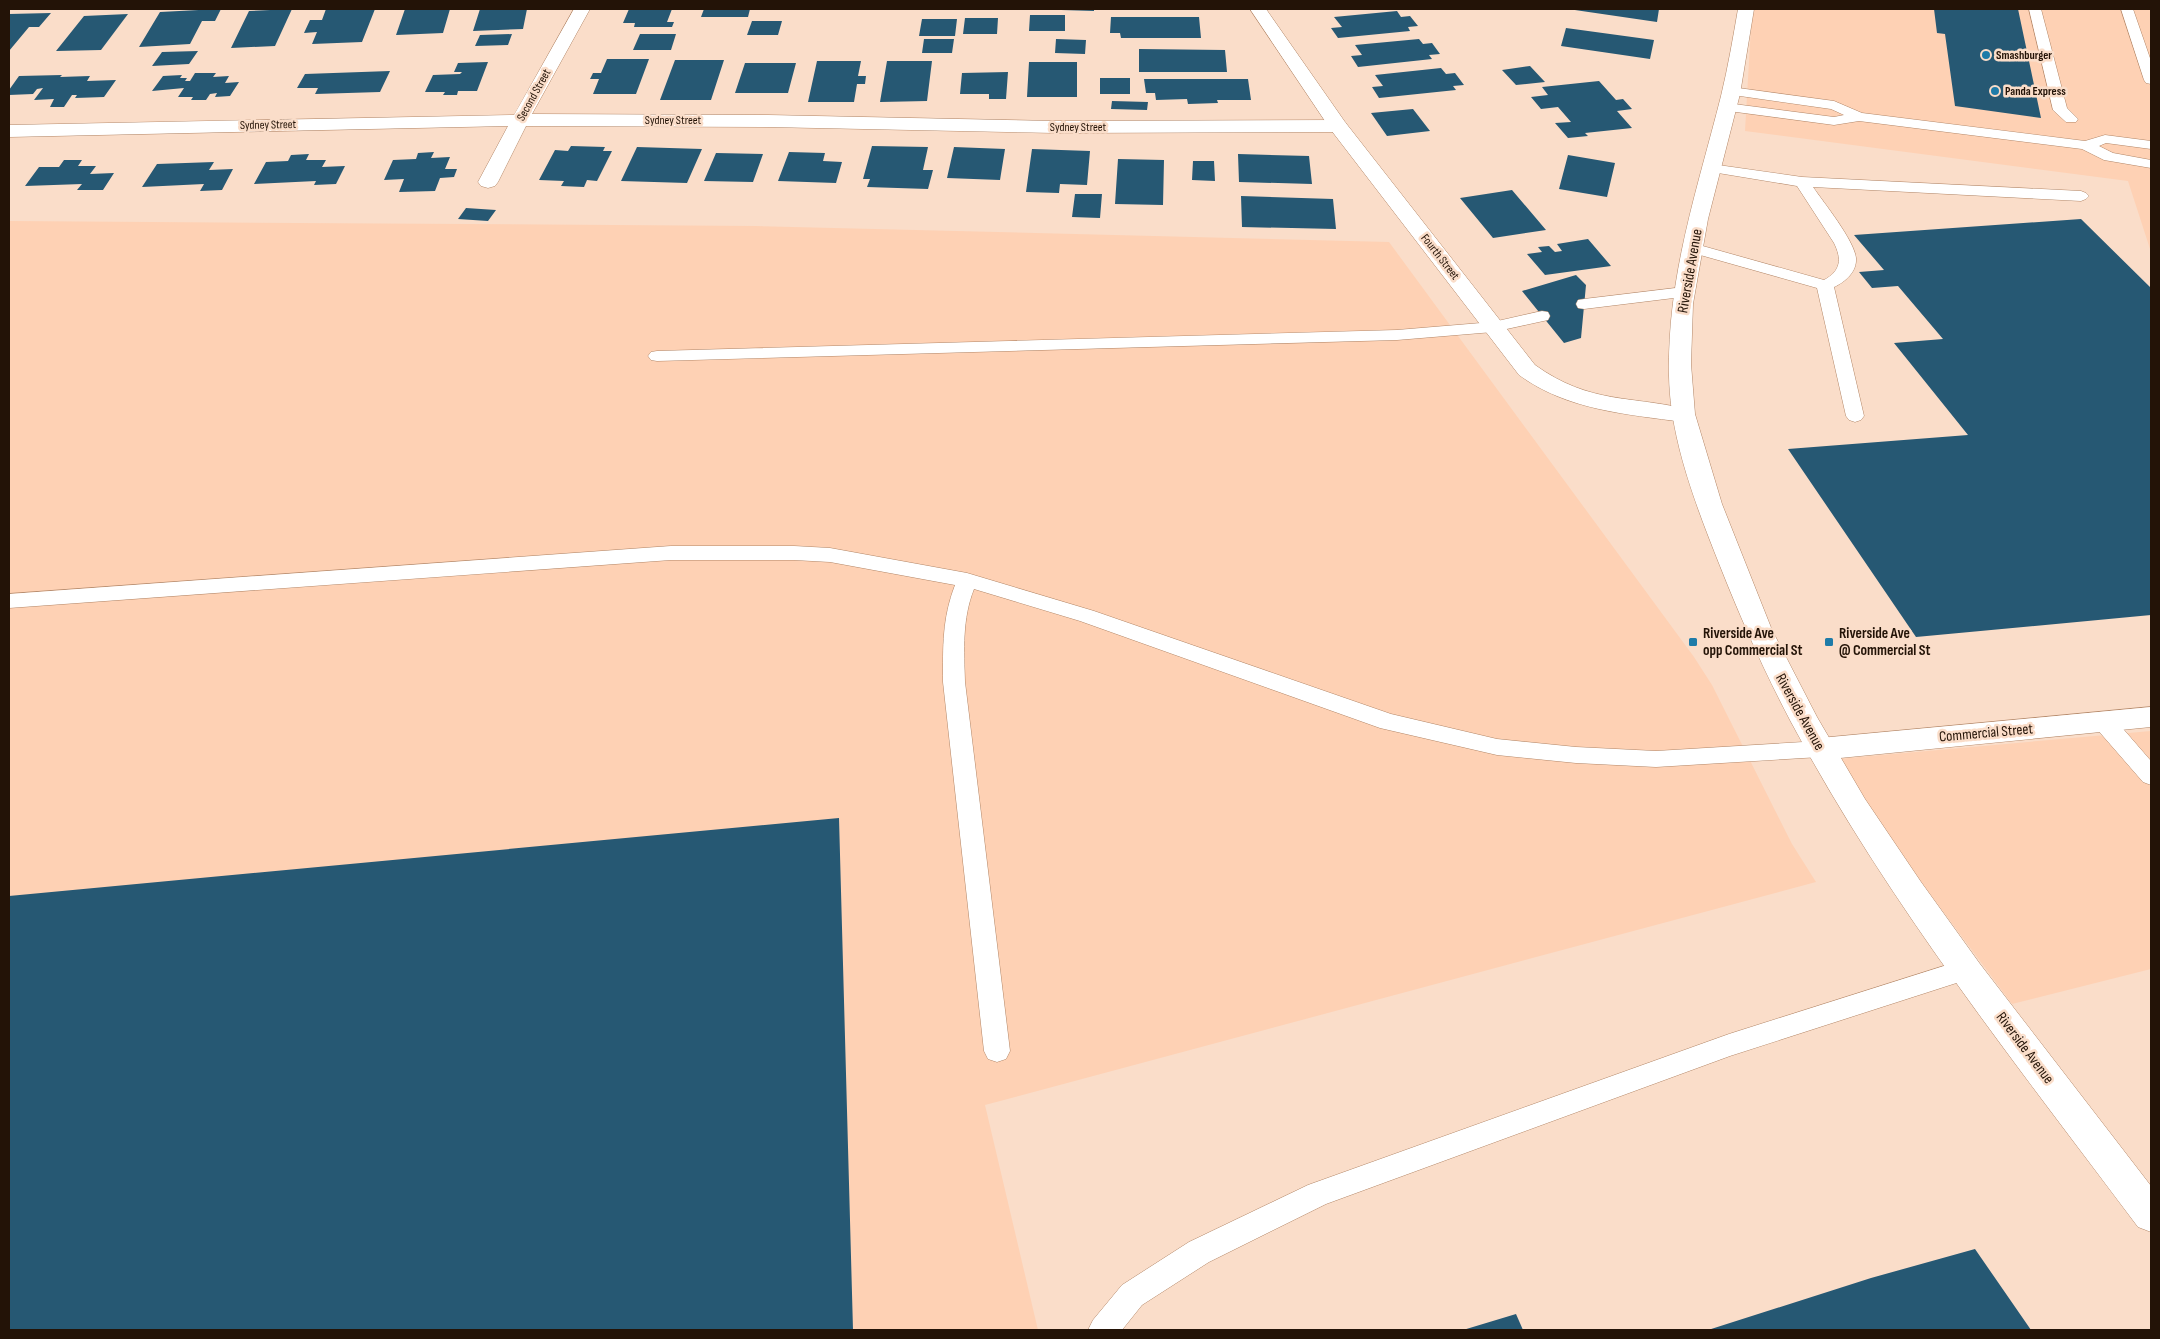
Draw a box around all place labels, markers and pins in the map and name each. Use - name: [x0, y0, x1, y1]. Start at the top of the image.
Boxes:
- place label: Smashburger: [1996, 48, 2052, 63]
- marker: Smashburger: [1980, 49, 1992, 61]
- place label: Panda Express: [2005, 84, 2066, 99]
- marker: Panda Express: [1989, 85, 2001, 97]
- place label: Riverside Ave opp Commercial St: [1703, 624, 1802, 660]
- place label: Riverside Ave @ Commercial St: [1839, 624, 1930, 660]
- marker: Riverside Ave opp Commercial St: [1687, 636, 1699, 648]
- marker: Riverside Ave @ Commercial St: [1823, 636, 1835, 648]

